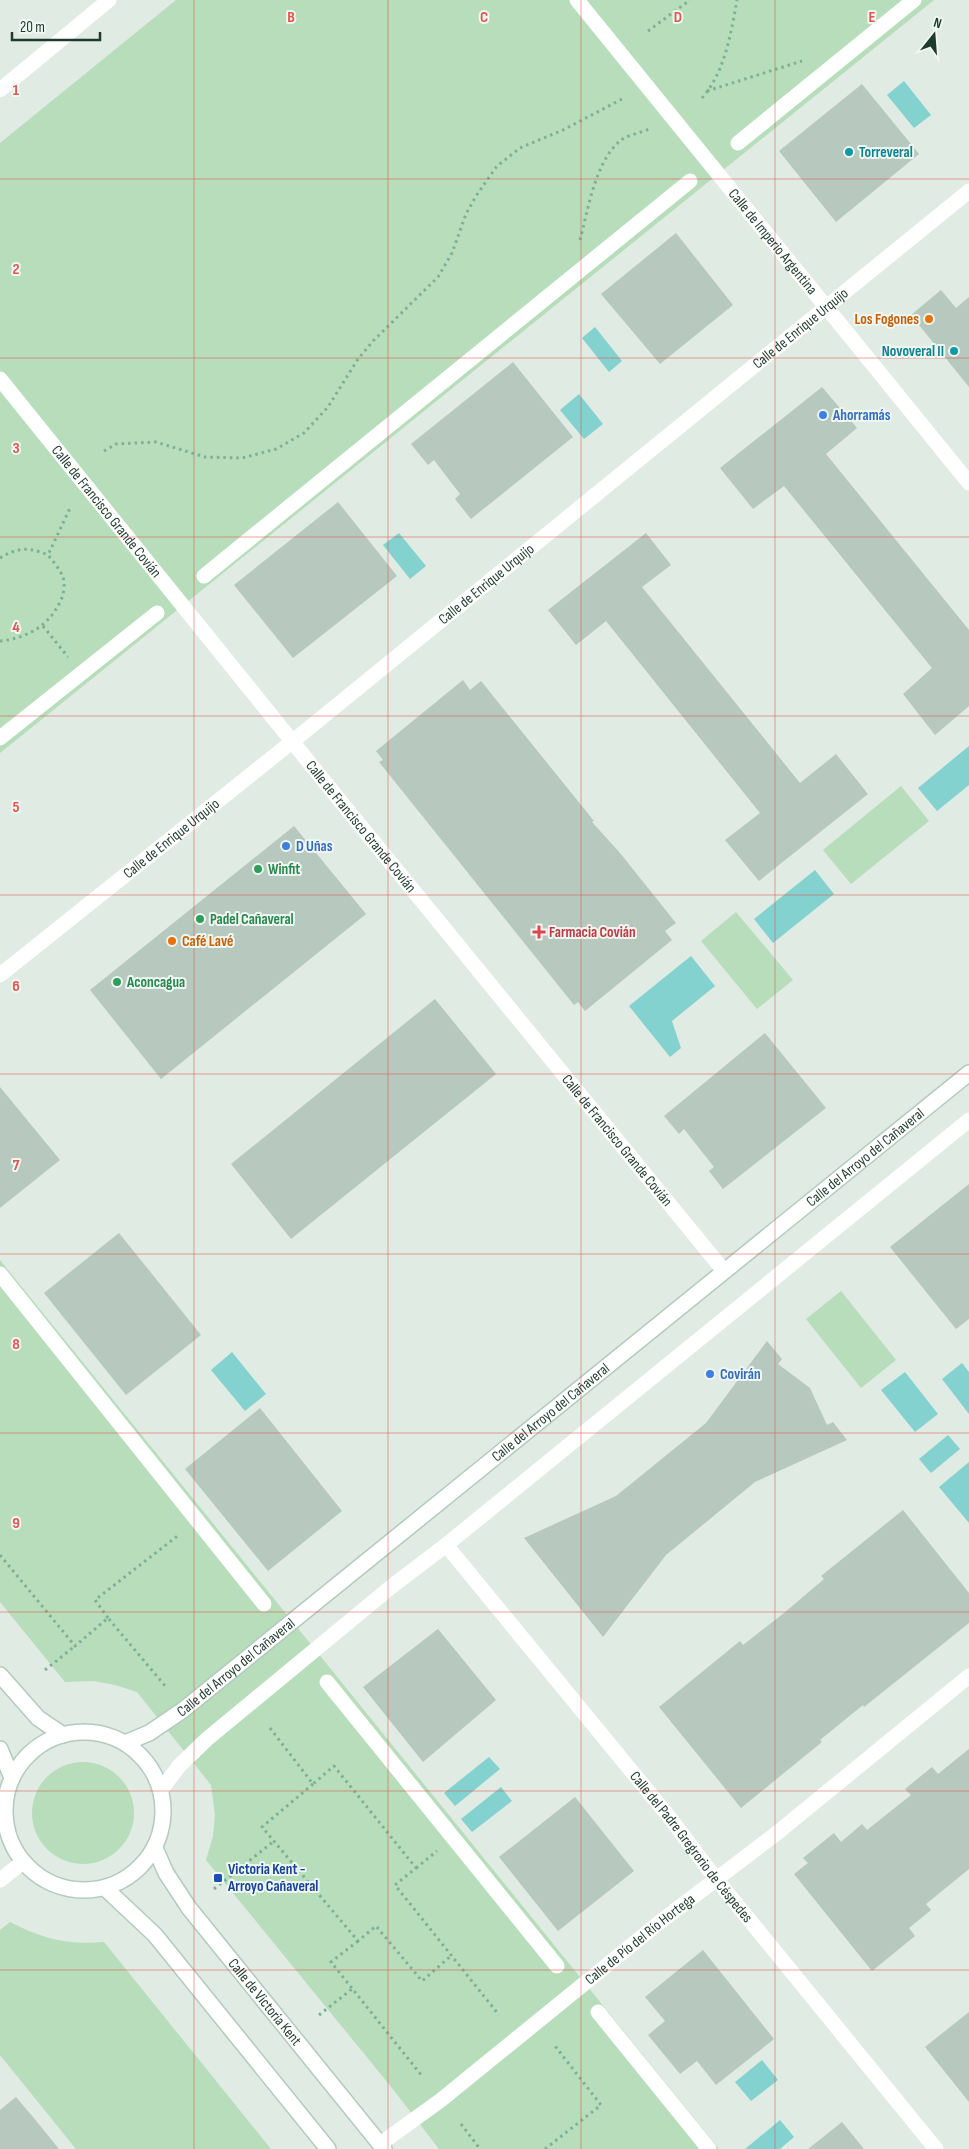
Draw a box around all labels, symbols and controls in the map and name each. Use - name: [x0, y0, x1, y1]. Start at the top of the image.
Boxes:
- text: B: [287, 8, 295, 27]
- text: C: [480, 8, 488, 27]
- text: D: [674, 8, 682, 27]
- text: E: [869, 8, 876, 27]
- scale bar: [12, 10, 100, 42]
- north arrow: [909, 10, 959, 60]
- text: N: [932, 14, 944, 32]
- text: 20 m: [20, 18, 45, 37]
- text: 1: [13, 81, 20, 100]
- place label: Torreveral: [859, 143, 913, 162]
- marker: Torreveral: [843, 146, 855, 158]
- street label: Calle de Imperio Argentina: [724, 185, 822, 298]
- text: 2: [12, 260, 20, 279]
- street label: Calle de Enrique Urquijo: [749, 284, 852, 373]
- place label: Los Fogones: [855, 310, 919, 329]
- marker: Los Fogones: [923, 313, 935, 325]
- place label: Novoveral II: [882, 342, 944, 361]
- marker: Novoveral II: [948, 345, 960, 357]
- place label: Ahorramás: [832, 406, 891, 425]
- marker: Ahorramás: [817, 409, 829, 421]
- text: 3: [12, 439, 20, 458]
- street label: Calle de Francisco Grande Covián: [48, 441, 166, 581]
- street label: Calle de Enrique Urquijo: [434, 539, 538, 628]
- text: 4: [12, 618, 20, 637]
- street label: Calle de Francisco Grande Covián: [302, 757, 421, 896]
- street label: Calle de Enrique Urquijo: [119, 794, 223, 883]
- text: 5: [12, 798, 20, 817]
- place label: D Uñas: [296, 837, 333, 856]
- marker: D Uñas: [280, 840, 292, 852]
- place label: Winfit: [268, 860, 300, 879]
- marker: Winfit: [252, 863, 264, 875]
- place label: Padel Cañaveral: [210, 910, 294, 929]
- marker: Padel Cañaveral: [194, 913, 206, 925]
- place label: Farmacia Covián: [549, 923, 636, 942]
- marker: Farmacia Covián: [533, 926, 545, 938]
- place label: Café Lavé: [182, 932, 233, 951]
- marker: Café Lavé: [166, 935, 178, 947]
- place label: Aconcagua: [126, 973, 185, 992]
- marker: Aconcagua: [111, 976, 123, 988]
- text: 6: [12, 977, 20, 996]
- street label: Calle de Francisco Grande Covián: [558, 1070, 677, 1210]
- street label: Calle del Arroyo del Cañaveral: [802, 1104, 928, 1211]
- text: 7: [13, 1156, 20, 1175]
- text: 8: [12, 1335, 20, 1354]
- street label: Calle del Arroyo del Cañaveral: [488, 1359, 613, 1466]
- place label: Covirán: [720, 1365, 761, 1384]
- marker: Covirán: [704, 1368, 716, 1380]
- text: 9: [12, 1514, 20, 1533]
- street label: Calle del Arroyo del Cañaveral: [173, 1614, 299, 1721]
- street label: Calle del Padre Gregrorio de Céspedes: [626, 1767, 757, 1926]
- place label: Victoria Kent - Arroyo Cañaveral: [227, 1860, 318, 1896]
- marker: Victoria Kent - Arroyo Cañaveral: [212, 1872, 224, 1884]
- street label: Calle de Pío del Río Hortega: [581, 1889, 699, 1989]
- street label: Calle de Victoria Kent: [224, 1954, 306, 2050]

